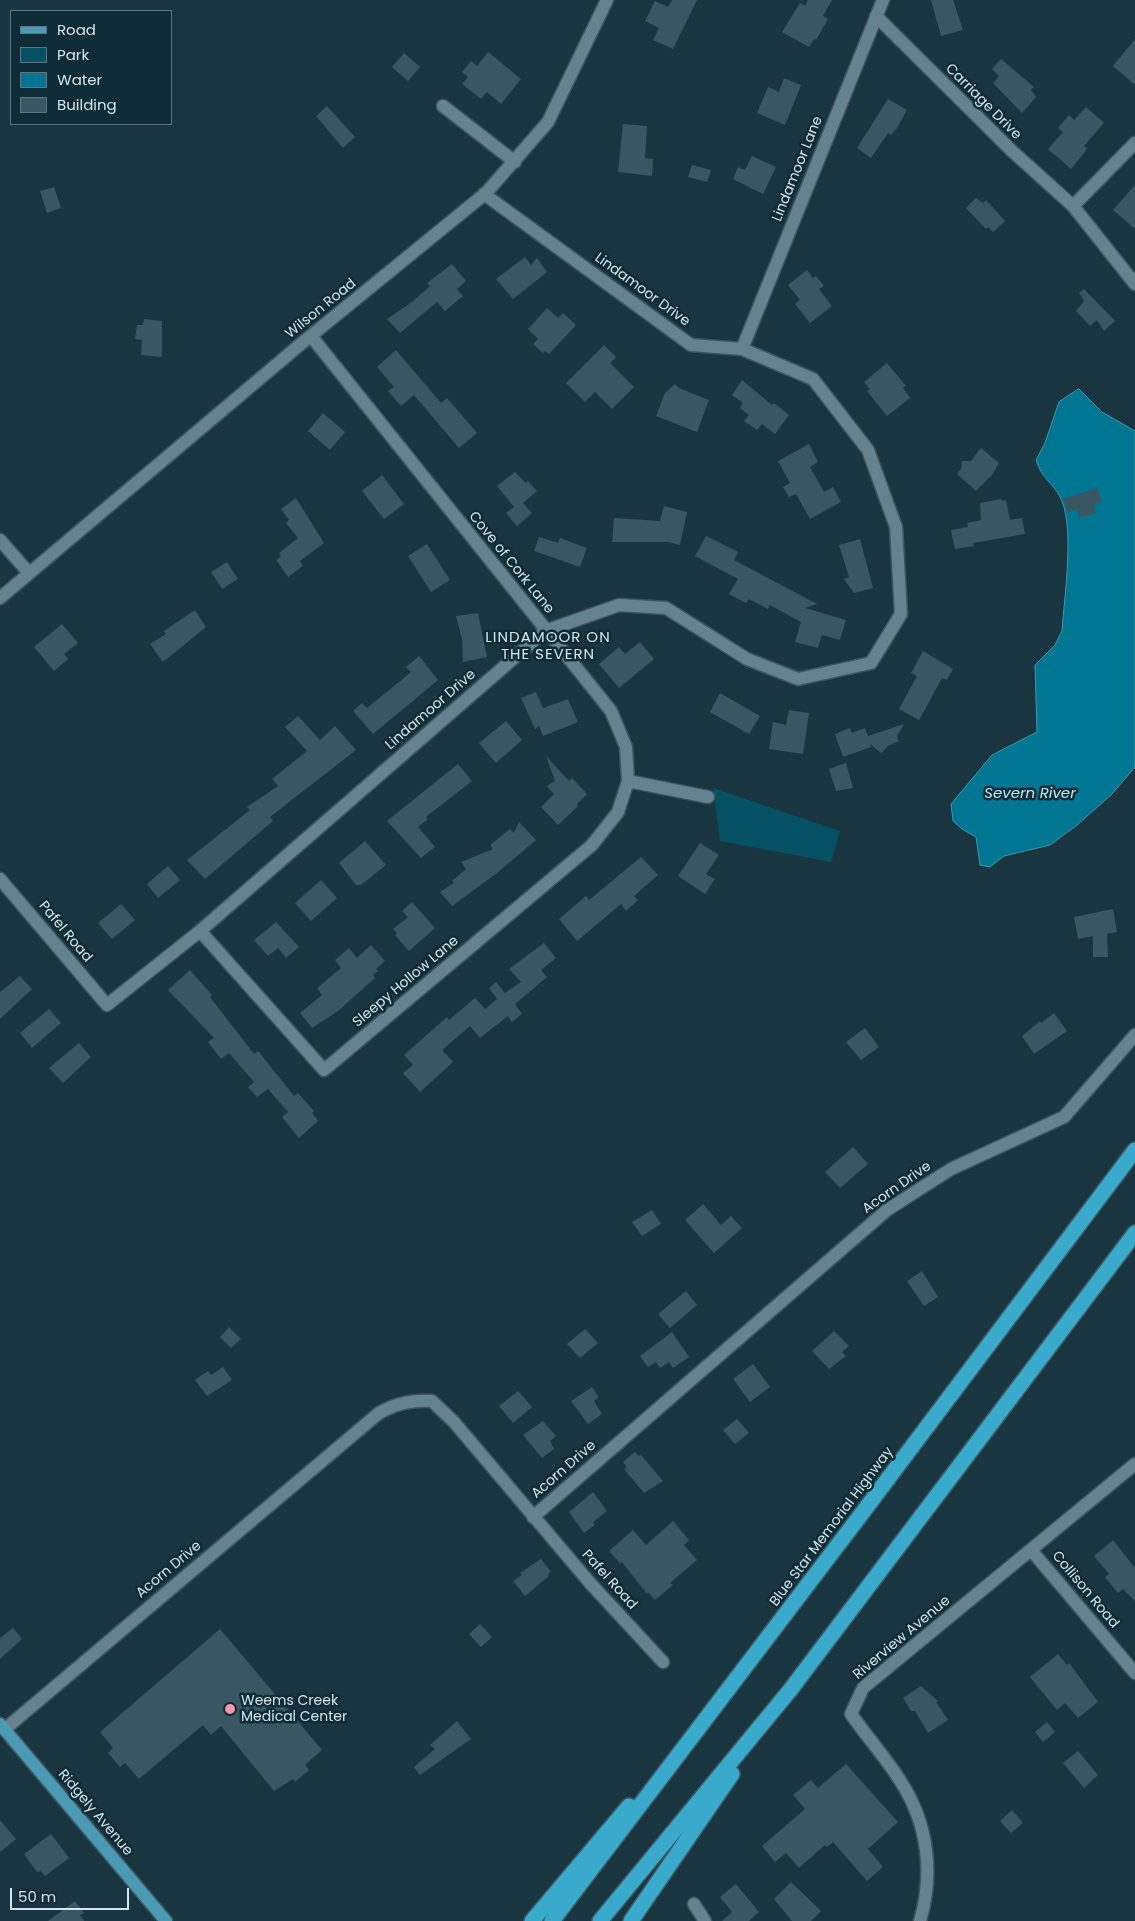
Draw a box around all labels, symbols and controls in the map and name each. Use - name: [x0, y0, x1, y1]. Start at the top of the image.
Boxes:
- legend: [10, 10, 172, 125]
- text: Road: [57, 19, 96, 40]
- text: Park: [57, 44, 89, 65]
- street label: Carriage Drive: [941, 60, 1025, 144]
- text: Water: [57, 69, 102, 90]
- text: Building: [57, 94, 117, 115]
- street label: Lindamoor Lane: [769, 114, 827, 224]
- street label: Lindamoor Drive: [591, 250, 693, 330]
- street label: Wilson Road: [282, 275, 360, 343]
- street label: Cove of Cork Lane: [465, 509, 557, 617]
- district label: LINDAMOOR ON THE SEVERN: [484, 629, 612, 664]
- street label: Lindamoor Drive: [383, 666, 479, 754]
- water label: Severn River: [984, 785, 1076, 803]
- street label: Pafel Road: [35, 898, 95, 966]
- street label: Sleepy Hollow Lane: [350, 933, 462, 1031]
- street label: Acorn Drive: [859, 1158, 935, 1218]
- street label: Acorn Drive: [528, 1437, 600, 1503]
- street label: Blue Star Memorial Highway: [767, 1444, 897, 1610]
- street label: Acorn Drive: [133, 1538, 205, 1602]
- street label: Pafel Road: [578, 1547, 640, 1613]
- street label: Collison Road: [1048, 1548, 1122, 1632]
- street label: Riverview Avenue: [850, 1593, 954, 1683]
- place label: Weems Creek Medical Center: [241, 1693, 347, 1725]
- marker: Weems Creek Medical Center: [223, 1702, 237, 1716]
- street label: Ridgely Avenue: [54, 1767, 136, 1859]
- scale bar: [12, 1878, 131, 1910]
- text: 50 m: [18, 1886, 56, 1907]

